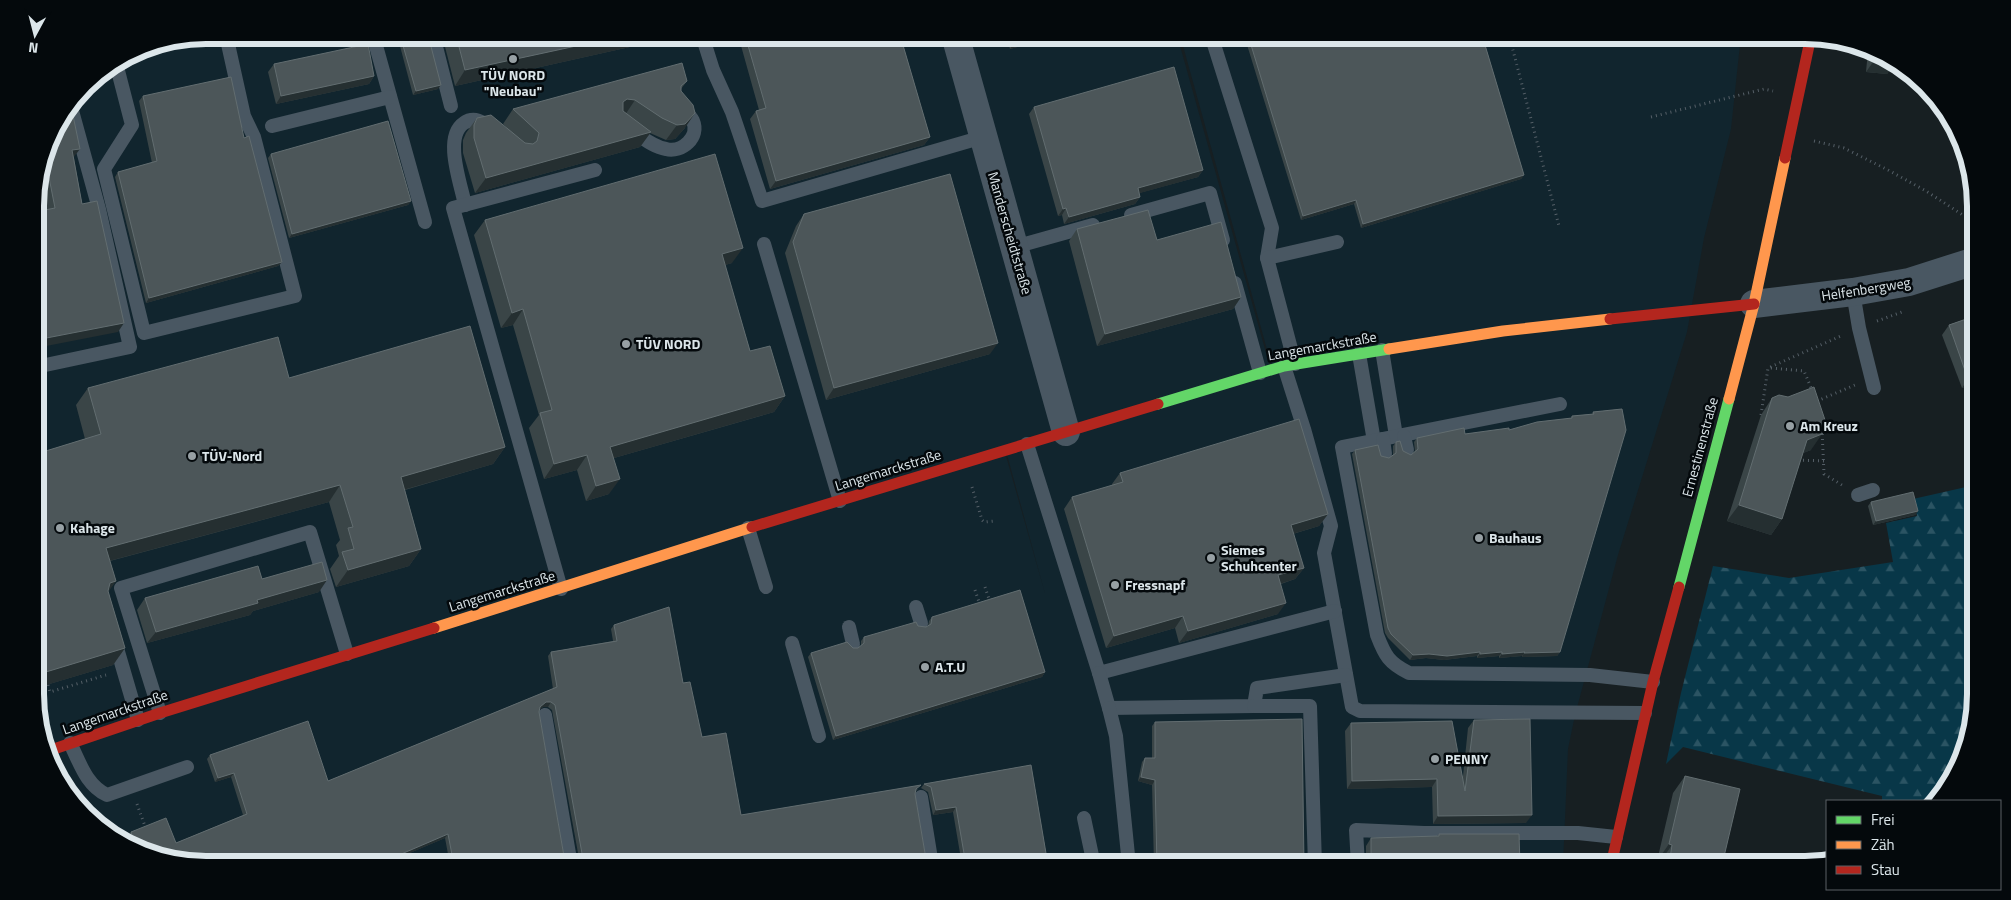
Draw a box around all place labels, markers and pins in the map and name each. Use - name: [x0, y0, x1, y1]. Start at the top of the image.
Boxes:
- marker: TÜV NORD "Neubau": [507, 53, 519, 65]
- place label: TÜV NORD "Neubau": [481, 64, 545, 101]
- place label: TÜV NORD: [636, 333, 701, 354]
- marker: TÜV NORD: [620, 338, 632, 350]
- place label: Am Kreuz: [1800, 415, 1858, 436]
- marker: Am Kreuz: [1784, 420, 1796, 432]
- place label: TÜV-Nord: [202, 445, 262, 466]
- marker: TÜV-Nord: [186, 450, 198, 462]
- place label: Kahage: [70, 517, 115, 538]
- marker: Kahage: [54, 522, 66, 534]
- place label: Bauhaus: [1489, 527, 1542, 548]
- marker: Bauhaus: [1473, 532, 1485, 544]
- place label: Siemes Schuhcenter: [1221, 539, 1297, 576]
- marker: Siemes Schuhcenter: [1205, 552, 1217, 564]
- place label: Fressnapf: [1125, 574, 1185, 595]
- marker: Fressnapf: [1109, 579, 1121, 591]
- place label: A.T.U: [935, 656, 965, 677]
- marker: A.T.U: [919, 661, 931, 673]
- place label: PENNY: [1445, 748, 1488, 769]
- marker: PENNY: [1429, 753, 1441, 765]

